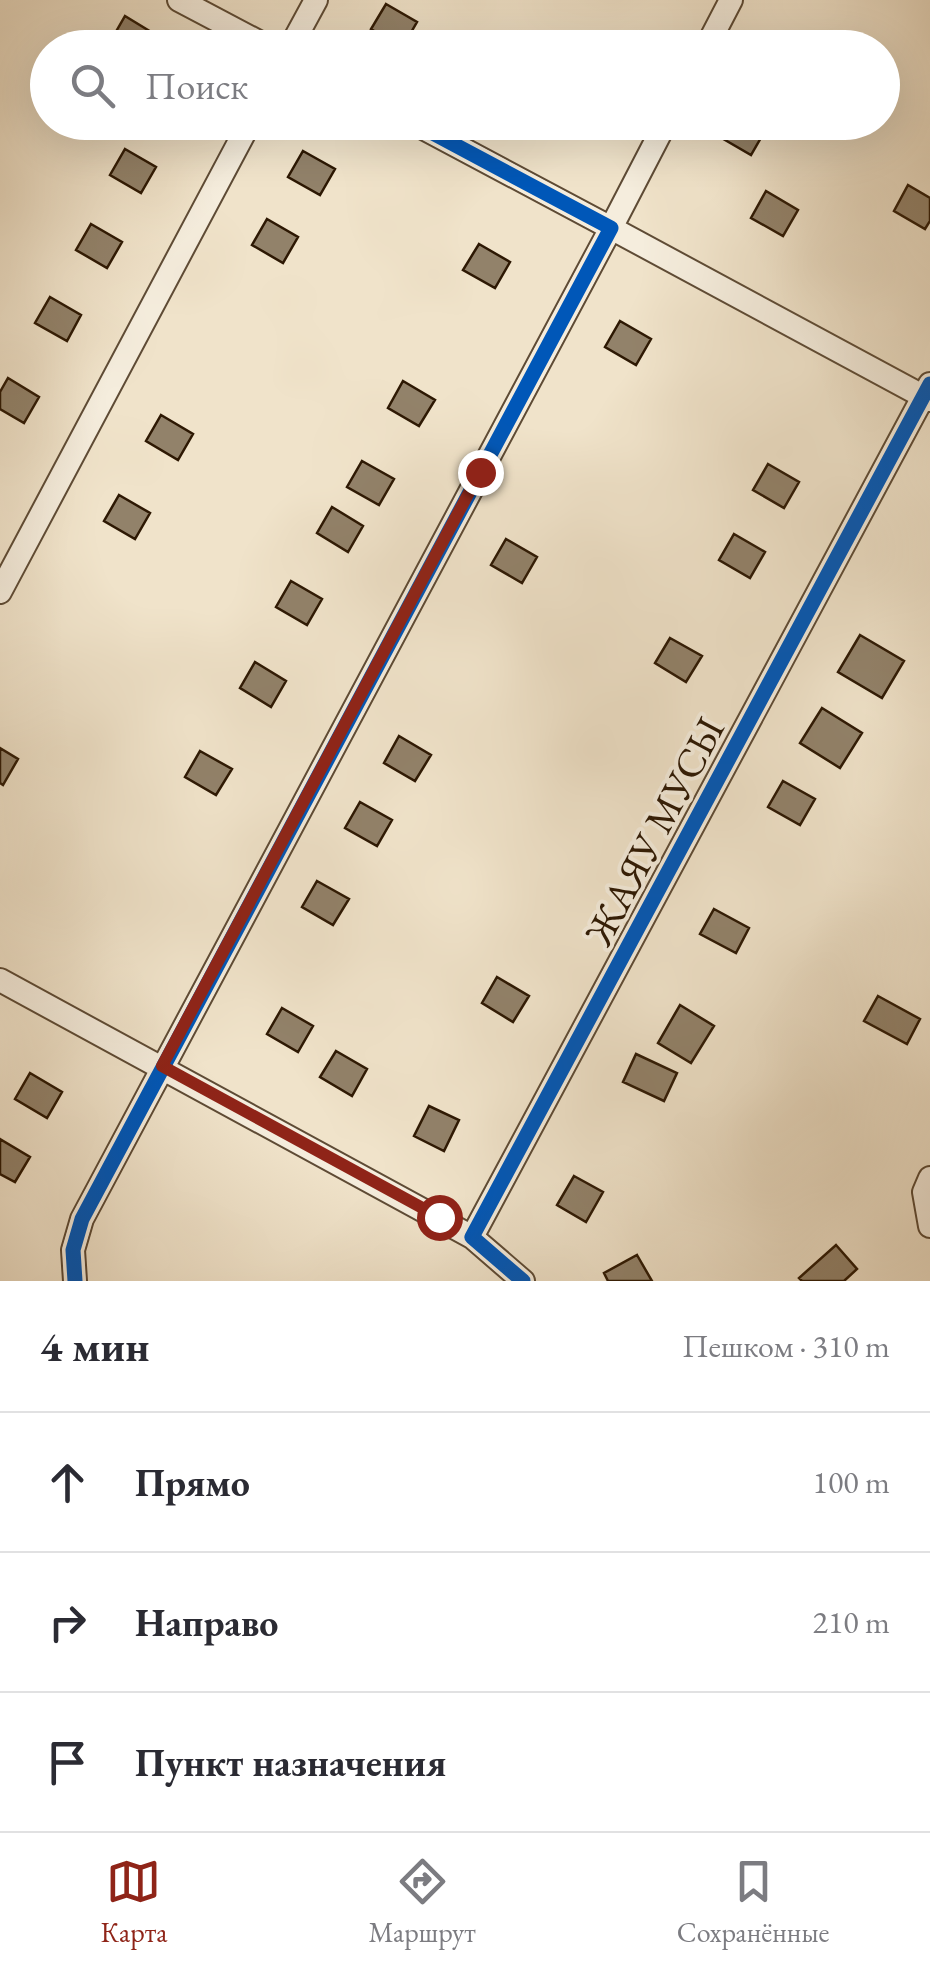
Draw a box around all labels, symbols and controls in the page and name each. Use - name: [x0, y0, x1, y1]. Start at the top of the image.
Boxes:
- search box: [30, 30, 900, 140]
- icon: search: [65, 58, 120, 113]
- text: Поиск: [145, 61, 248, 110]
- route end: [458, 450, 504, 496]
- street label: ЖАЯУ МУСЫ: [572, 708, 736, 955]
- route start: [417, 1195, 463, 1241]
- text: 4 мин: [40, 1319, 149, 1374]
- text: Пешком · 310 m: [682, 1325, 890, 1367]
- icon: ahead: [40, 1455, 95, 1510]
- text: Прямо: [135, 1458, 250, 1507]
- text: 100 m: [813, 1461, 890, 1503]
- icon: right: [40, 1595, 95, 1650]
- text: Направо: [135, 1598, 278, 1647]
- text: 210 m: [813, 1601, 890, 1643]
- icon: arrive: [40, 1735, 95, 1790]
- text: Пункт назначения: [135, 1738, 446, 1787]
- tab: Карта: [101, 1854, 167, 1950]
- tab: Маршрут: [368, 1854, 476, 1950]
- tab: Сохранённые: [677, 1854, 829, 1950]

